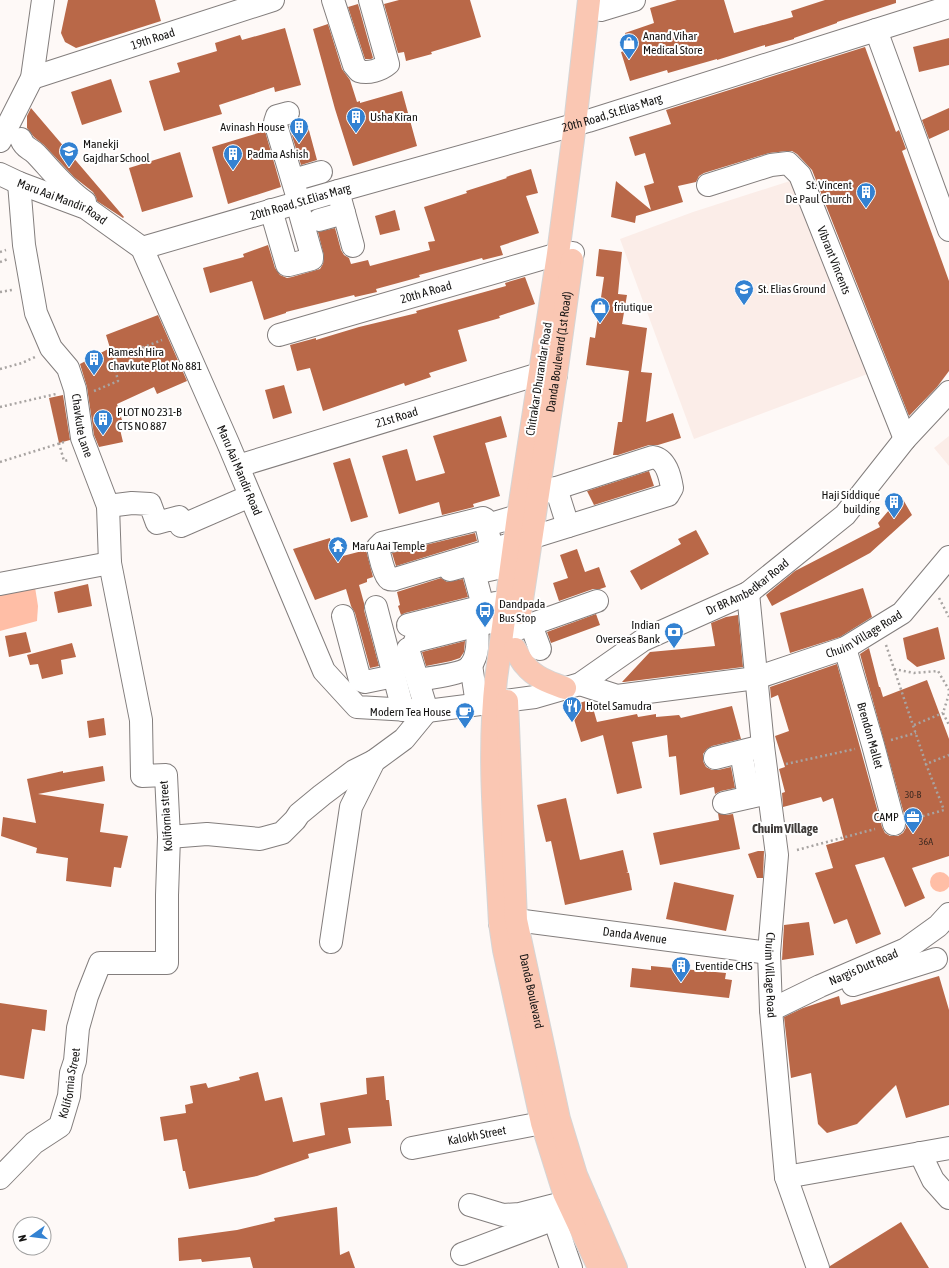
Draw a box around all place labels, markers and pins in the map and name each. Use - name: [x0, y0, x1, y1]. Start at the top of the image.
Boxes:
- place label: Anand Vihar Medical Store: [643, 29, 703, 57]
- shop icon: Anand Vihar Medical Store: [618, 32, 640, 60]
- building icon: Usha Kiran: [345, 106, 367, 134]
- place label: Usha Kiran: [370, 110, 418, 124]
- building icon: Avinash House: [288, 116, 310, 144]
- place label: Avinash House: [220, 120, 285, 134]
- place label: Manekji Gajdhar School: [83, 137, 151, 165]
- school or university icon: Manekji Gajdhar School: [58, 140, 80, 168]
- building icon: Padma Ashish: [222, 143, 244, 171]
- place label: Padma Ashish: [247, 147, 309, 161]
- place label: St. Vincent De Paul Church: [786, 178, 853, 206]
- building icon: St. Vincent De Paul Church: [855, 181, 877, 209]
- school or university icon: St. Elias Ground: [733, 278, 755, 306]
- place label: St. Elias Ground: [758, 282, 826, 296]
- shop icon: friutique: [589, 296, 611, 324]
- place label: friutique: [614, 300, 653, 314]
- place label: Ramesh Hira Chavkute Plot No 881: [108, 345, 203, 373]
- building icon: Ramesh Hira Chavkute Plot No 881: [83, 348, 105, 376]
- place label: PLOT NO 231-B CTS NO 887: [117, 405, 182, 433]
- building icon: PLOT NO 231-B CTS NO 887: [92, 408, 114, 436]
- place label: Haji Siddique building: [821, 488, 881, 516]
- building icon: Haji Siddique building: [883, 491, 905, 519]
- temple icon: Maru Aai Temple: [327, 535, 349, 563]
- place label: Maru Aai Temple: [352, 539, 425, 553]
- place label: Dandpada Bus Stop: [499, 597, 545, 625]
- bus stop icon: Dandpada Bus Stop: [474, 600, 496, 628]
- place label: Indian Overseas Bank: [596, 618, 661, 646]
- bank icon: Indian Overseas Bank: [663, 621, 685, 649]
- restaurant icon: Hotel Samudra: [561, 695, 583, 723]
- place label: Hotel Samudra: [586, 699, 652, 713]
- cafe icon: Modern Tea House: [454, 701, 476, 729]
- place label: Modern Tea House: [370, 705, 451, 719]
- office icon: CAMP: [902, 806, 924, 834]
- place label: CAMP: [874, 810, 899, 824]
- building icon: Eventide CHS: [670, 955, 692, 983]
- place label: Eventide CHS: [695, 959, 753, 973]

